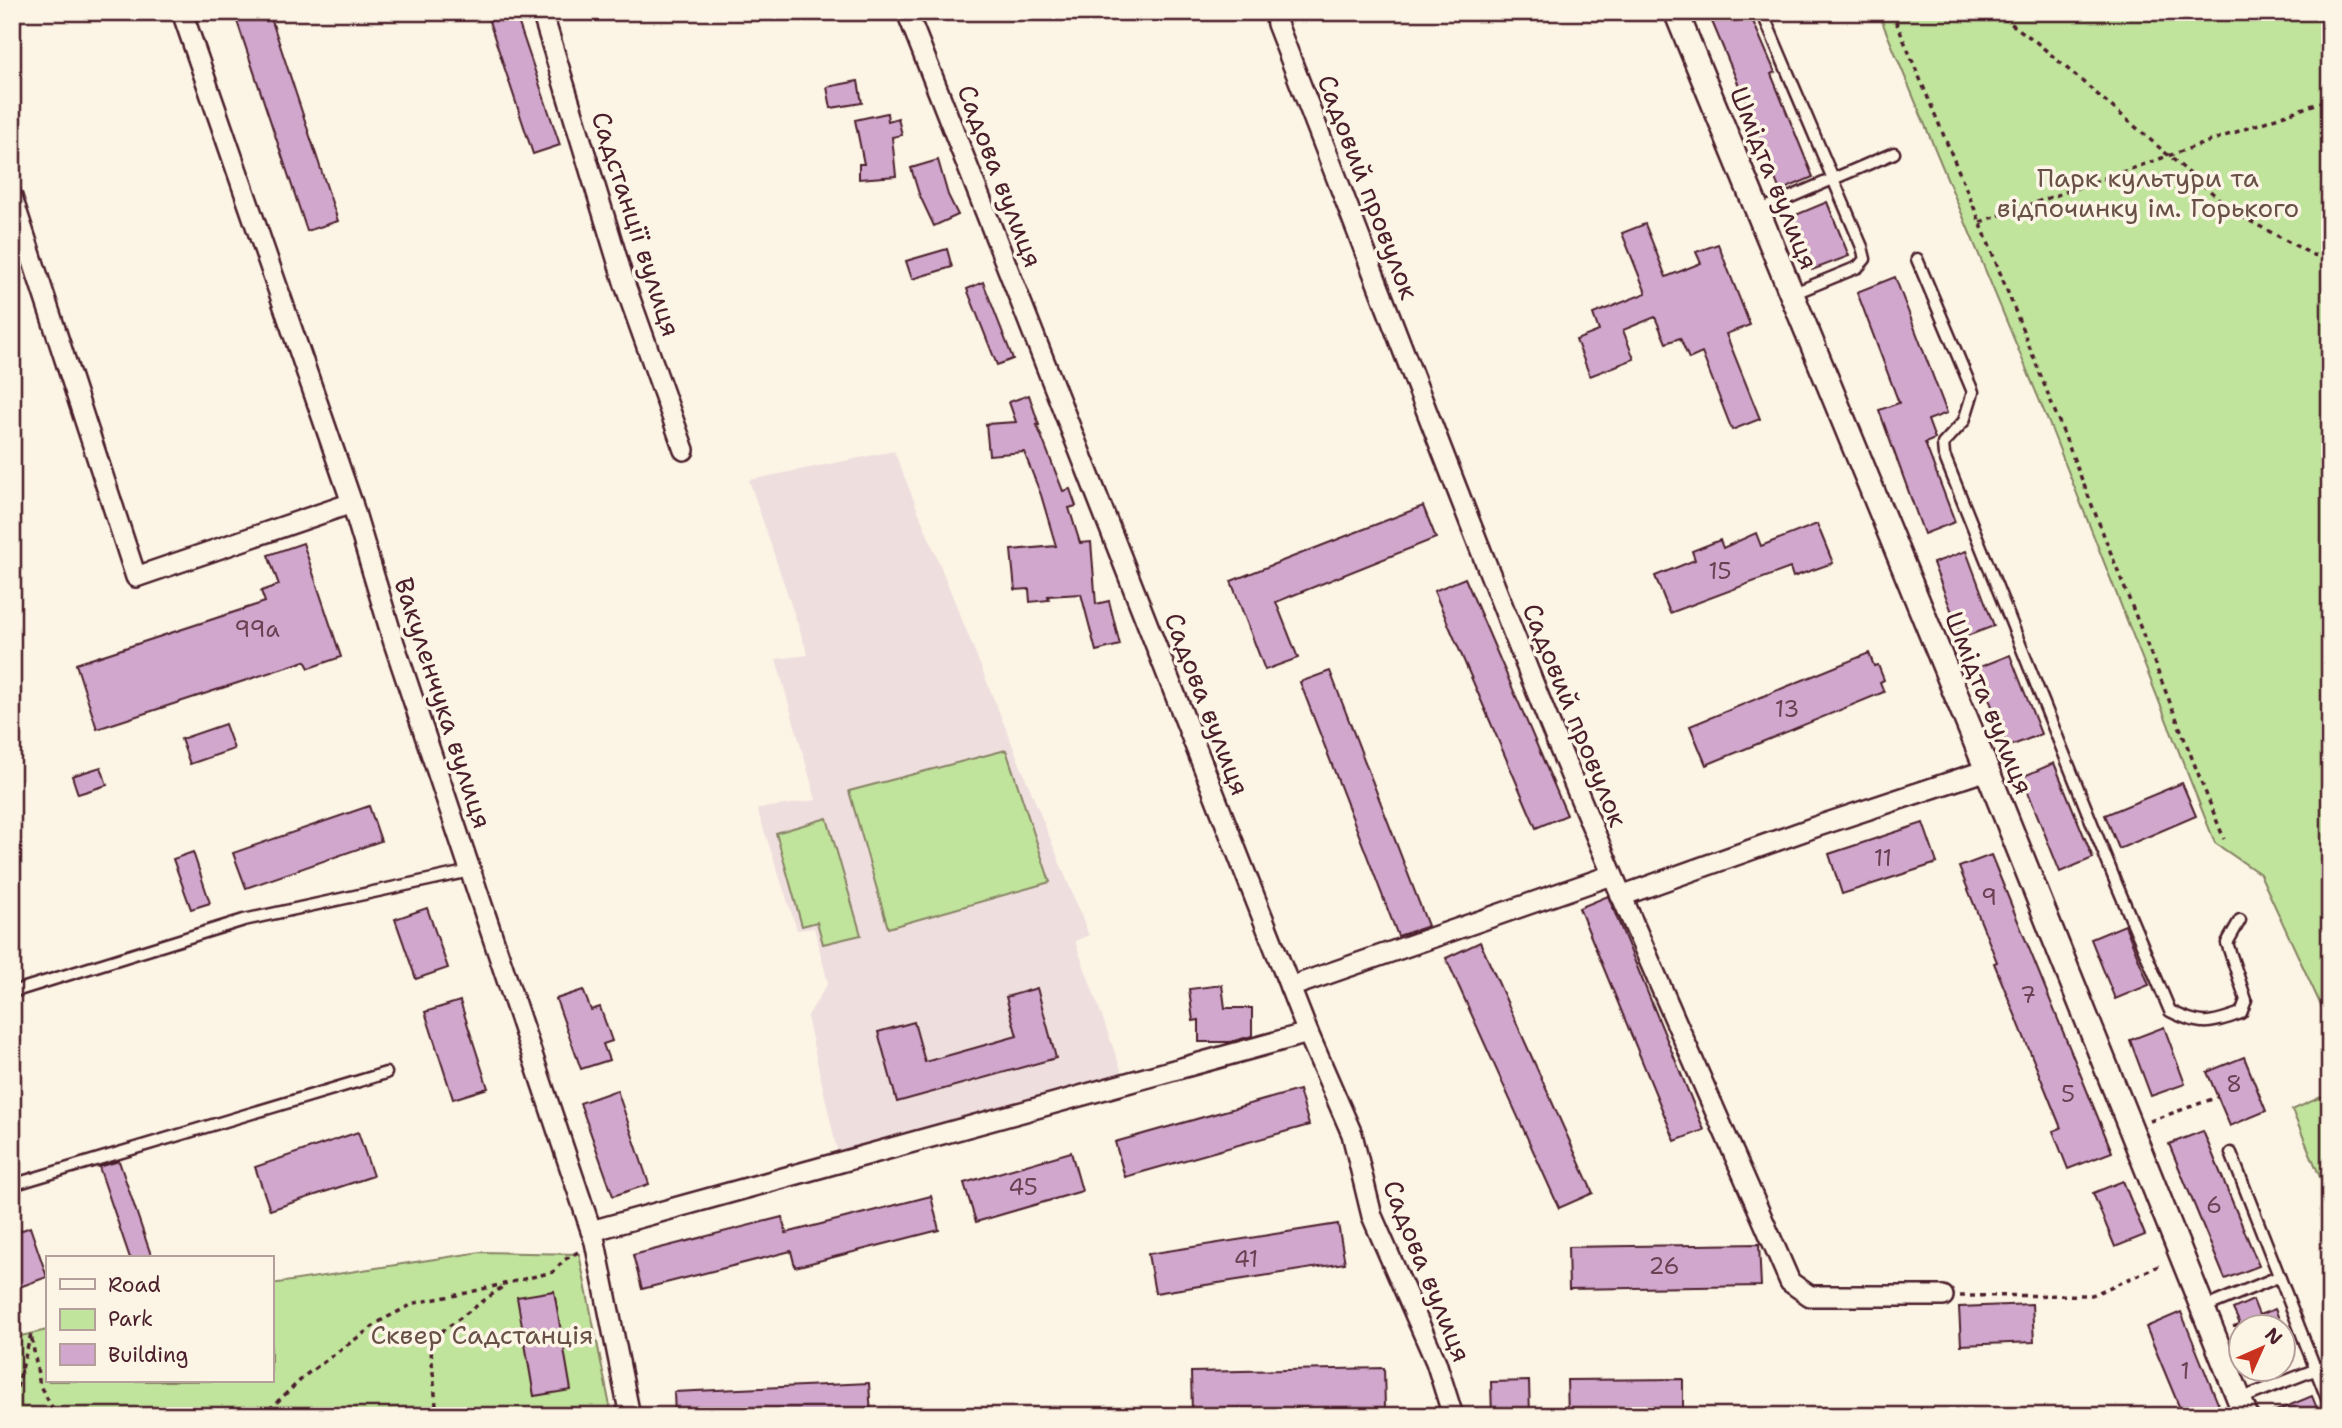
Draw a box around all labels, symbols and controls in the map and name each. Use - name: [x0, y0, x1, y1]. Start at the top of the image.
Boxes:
- street label: Садовий провулок: [1309, 69, 1428, 305]
- street label: Садова вулиця: [950, 79, 1051, 272]
- street label: Шмідта вулиця: [1722, 81, 1827, 274]
- street label: Садстанції вулиця: [584, 107, 689, 341]
- park label: Парк культури та відпочинку ім. Горького: [1997, 160, 2299, 225]
- house number: 15: [1708, 556, 1732, 586]
- street label: Вакуленчука вулиця: [386, 573, 501, 833]
- street label: Садовий провулок: [1515, 598, 1636, 832]
- street label: Шмідта вулиця: [1937, 606, 2042, 799]
- street label: Садова вулиця: [1157, 607, 1258, 800]
- house number: 99а: [234, 614, 280, 644]
- house number: 13: [1775, 694, 1799, 724]
- house number: 11: [1874, 843, 1892, 873]
- house number: 9: [1981, 882, 1997, 912]
- house number: 7: [2020, 980, 2036, 1010]
- house number: 8: [2226, 1069, 2242, 1099]
- house number: 5: [2061, 1079, 2075, 1109]
- house number: 45: [1008, 1172, 1038, 1202]
- street label: Садова вулиця: [1375, 1175, 1480, 1367]
- house number: 6: [2206, 1190, 2222, 1220]
- house number: 41: [1234, 1244, 1258, 1274]
- house number: 26: [1648, 1251, 1680, 1281]
- legend: [46, 1256, 273, 1382]
- text: Road: [108, 1271, 161, 1299]
- text: Park: [108, 1305, 153, 1333]
- north arrow: [2226, 1312, 2296, 1382]
- park label: Сквер Садстанція: [371, 1317, 593, 1352]
- text: N: [2260, 1322, 2288, 1350]
- text: Building: [108, 1341, 188, 1369]
- house number: 1: [2180, 1356, 2190, 1386]

